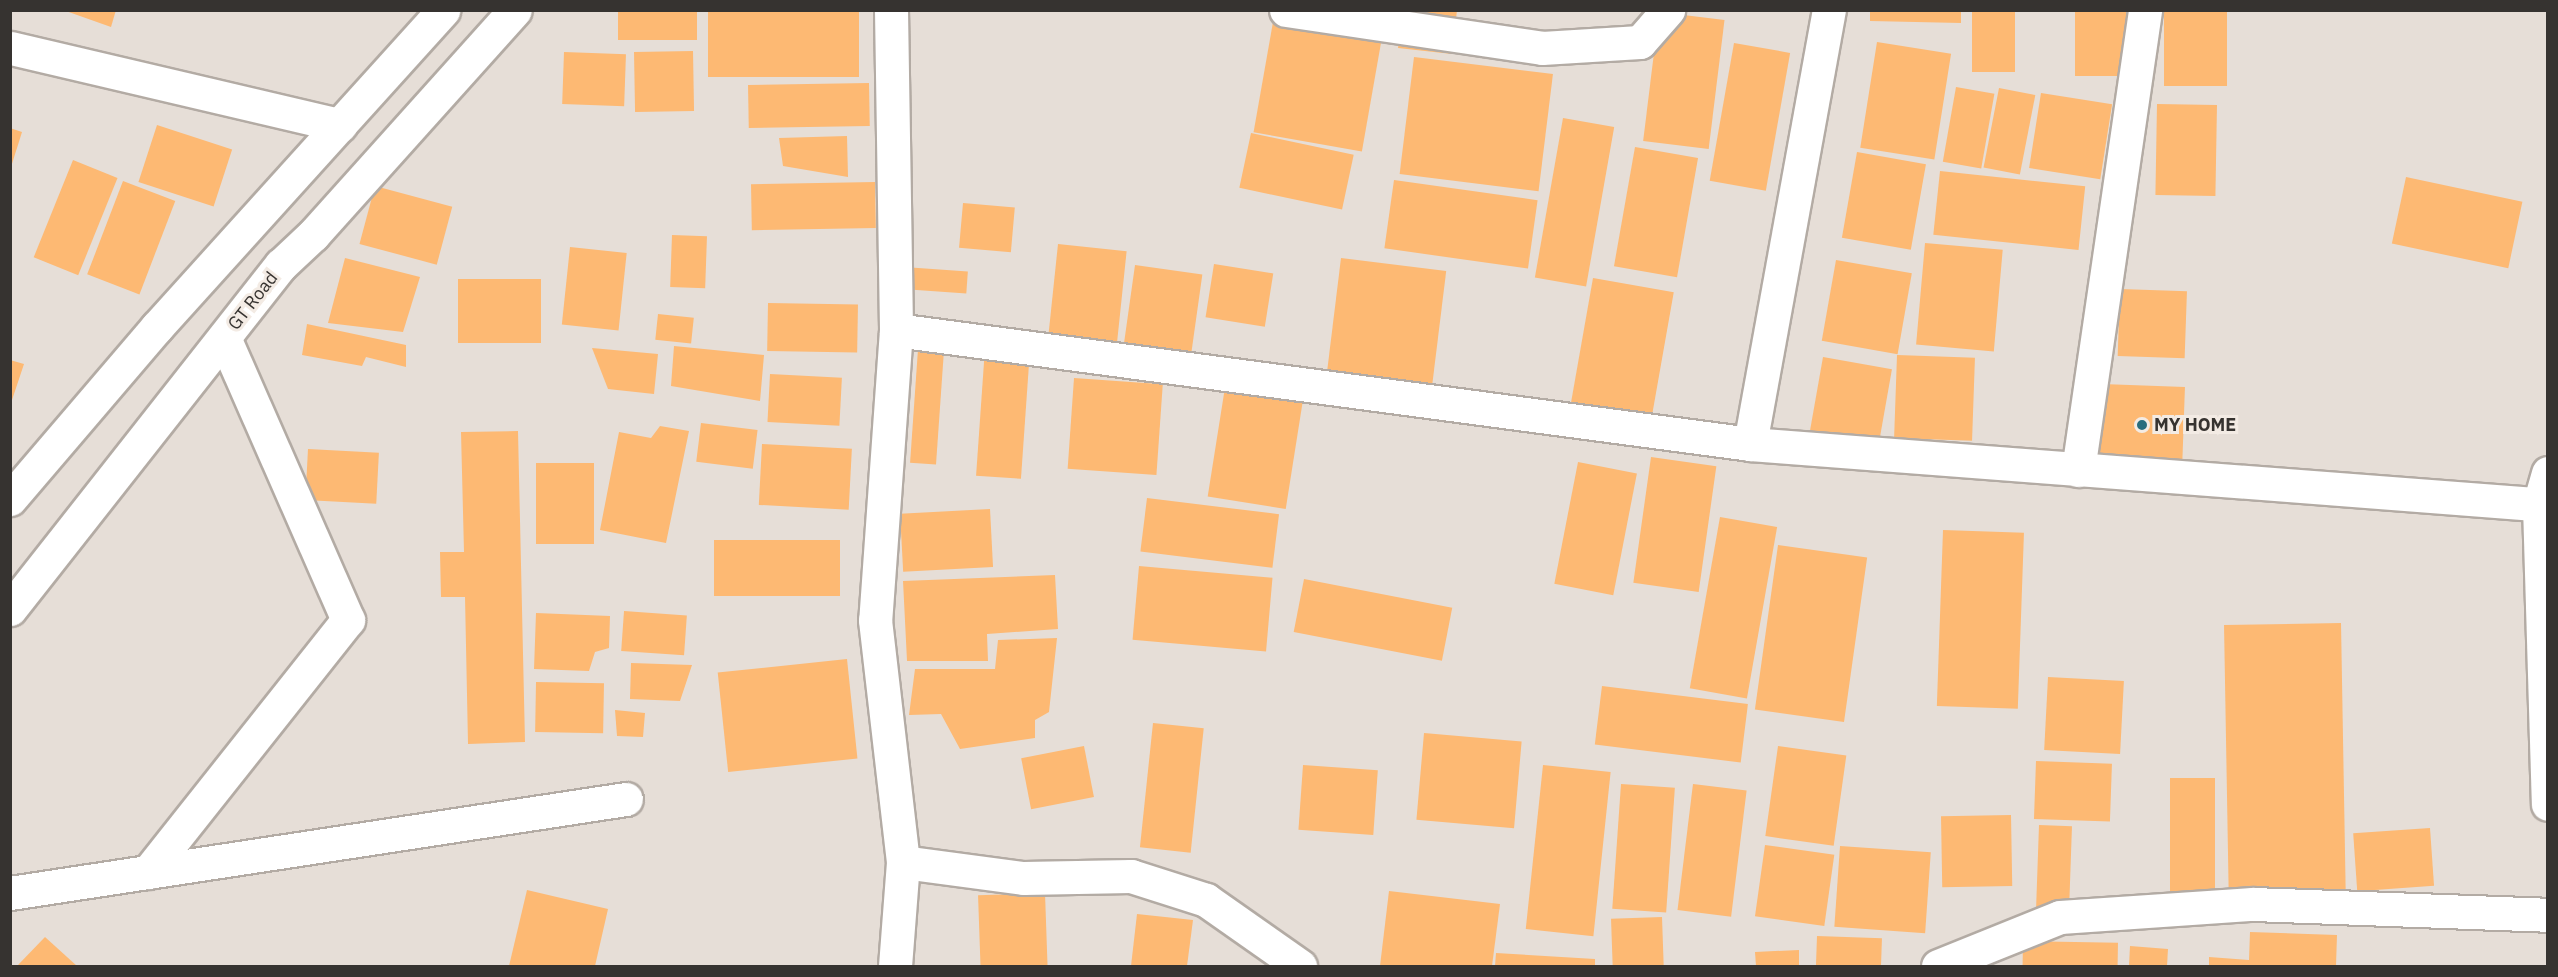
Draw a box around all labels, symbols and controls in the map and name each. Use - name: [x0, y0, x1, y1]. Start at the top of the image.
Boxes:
- street label: GT Road: [224, 268, 282, 334]
- place label: MY HOME: [2154, 414, 2236, 436]
- marker: MY HOME: [2135, 418, 2149, 432]

